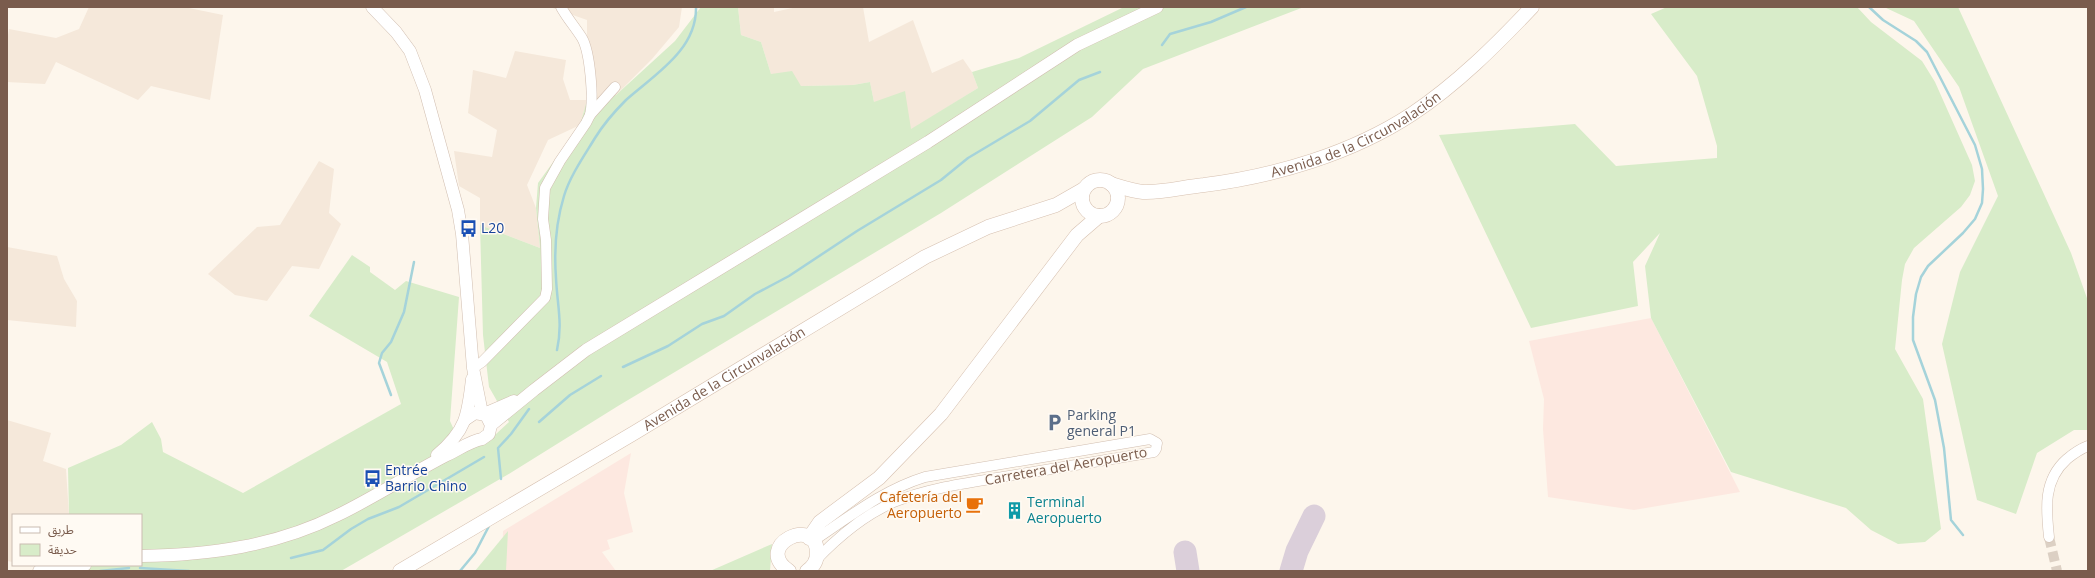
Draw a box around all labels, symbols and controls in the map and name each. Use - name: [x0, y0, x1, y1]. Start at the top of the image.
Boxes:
- street label: Avenida de la Circunvalación: [1269, 87, 1444, 181]
- bus stop icon: L20: [458, 218, 478, 238]
- place label: L20: [481, 218, 504, 237]
- street label: Avenida de la Circunvalación: [639, 322, 809, 434]
- place label: Parking general P1: [1067, 405, 1136, 440]
- parking icon: Parking general P1: [1044, 413, 1064, 433]
- street label: Carretera del Aeropuerto: [983, 442, 1149, 489]
- place label: Entrée Barrio Chino: [385, 460, 467, 495]
- bus stop icon: Entrée Barrio Chino: [362, 468, 382, 488]
- place label: Cafetería del Aeropuerto: [879, 487, 962, 522]
- place label: Terminal Aeropuerto: [1027, 492, 1102, 527]
- cafe icon: Cafetería del Aeropuerto: [965, 495, 985, 515]
- building icon: Terminal Aeropuerto: [1004, 500, 1024, 520]
- legend: [12, 514, 142, 566]
- text: طريق: [48, 521, 74, 538]
- text: حديقة: [48, 541, 77, 558]

